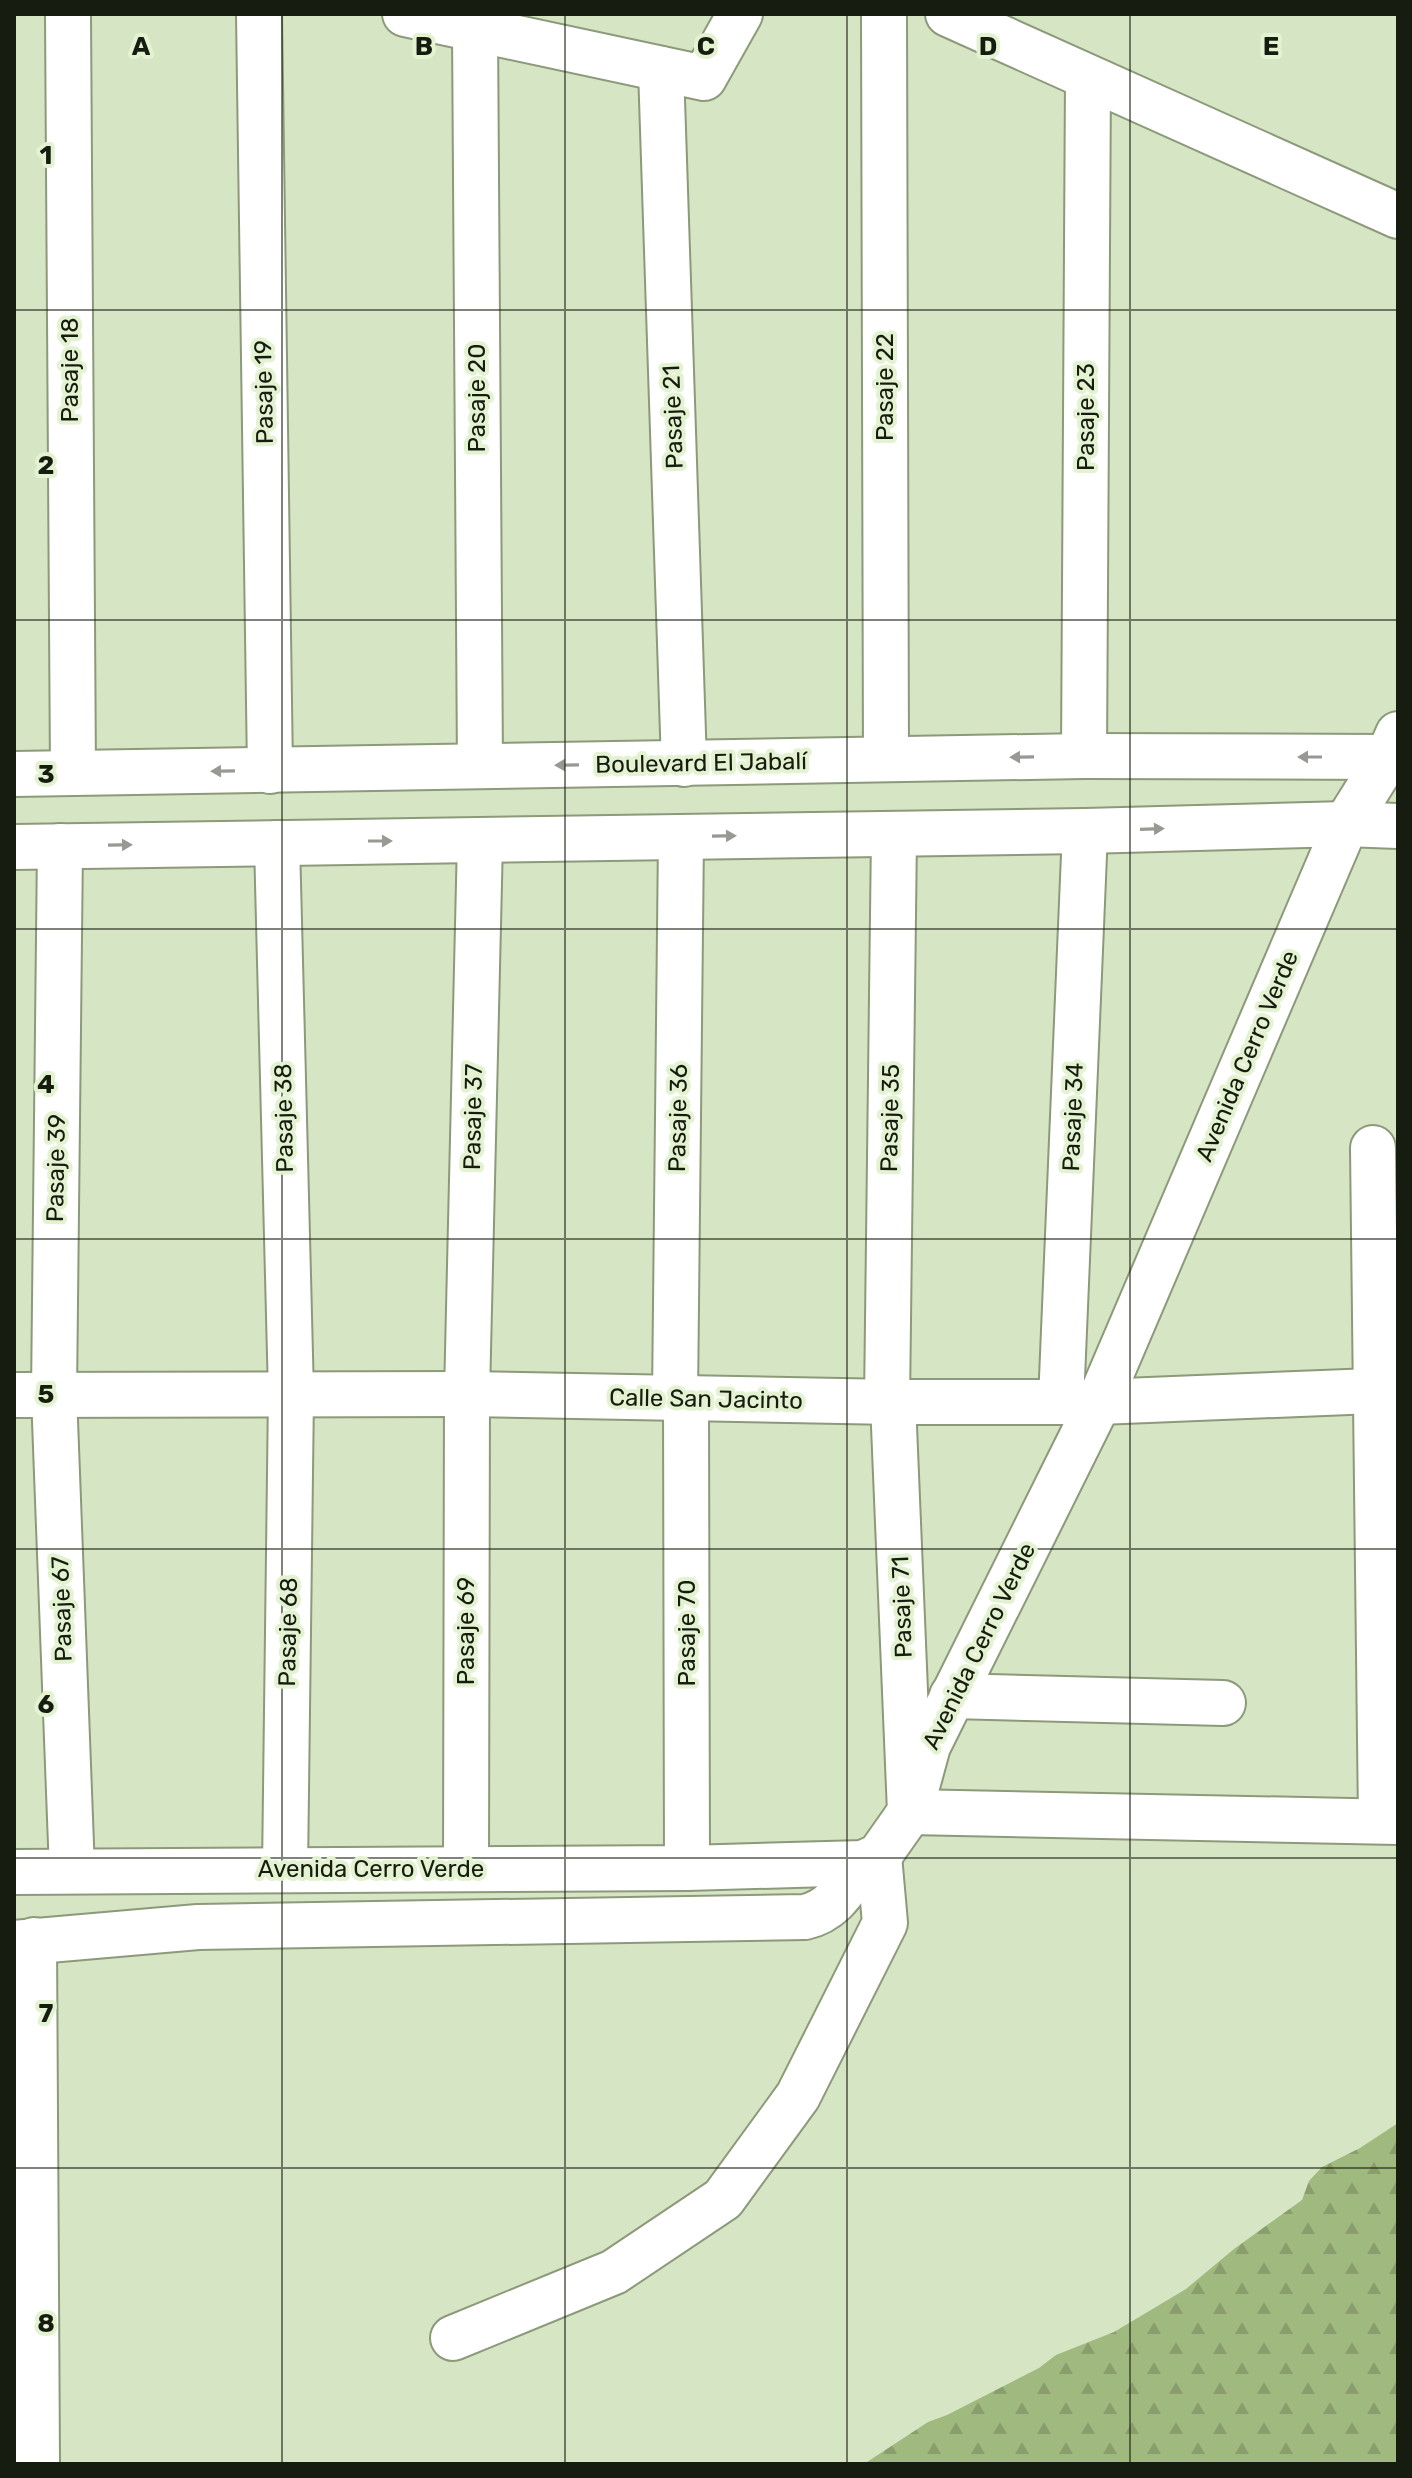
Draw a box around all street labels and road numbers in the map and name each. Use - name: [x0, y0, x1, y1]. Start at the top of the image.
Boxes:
- street label: Pasaje 18: [56, 317, 84, 423]
- street label: Pasaje 22: [871, 333, 899, 441]
- street label: Pasaje 19: [249, 340, 279, 444]
- street label: Pasaje 20: [463, 344, 491, 452]
- street label: Pasaje 23: [1072, 363, 1100, 471]
- street label: Pasaje 21: [657, 365, 689, 469]
- street label: Boulevard El Jabalí: [595, 747, 808, 779]
- street label: Avenida Cerro Verde: [1190, 946, 1304, 1166]
- street label: Pasaje 34: [1057, 1062, 1089, 1172]
- street label: Pasaje 38: [269, 1063, 299, 1173]
- street label: Pasaje 37: [458, 1064, 488, 1170]
- street label: Pasaje 36: [663, 1064, 693, 1172]
- street label: Pasaje 35: [875, 1064, 905, 1172]
- street label: Pasaje 39: [41, 1114, 71, 1222]
- street label: Calle San Jacinto: [609, 1383, 803, 1415]
- street label: Avenida Cerro Verde: [917, 1538, 1041, 1754]
- street label: Pasaje 71: [886, 1555, 918, 1659]
- street label: Pasaje 67: [46, 1556, 78, 1662]
- street label: Pasaje 68: [273, 1577, 303, 1687]
- street label: Pasaje 69: [452, 1577, 480, 1685]
- street label: Pasaje 70: [673, 1579, 701, 1687]
- street label: Avenida Cerro Verde: [258, 1855, 484, 1883]

